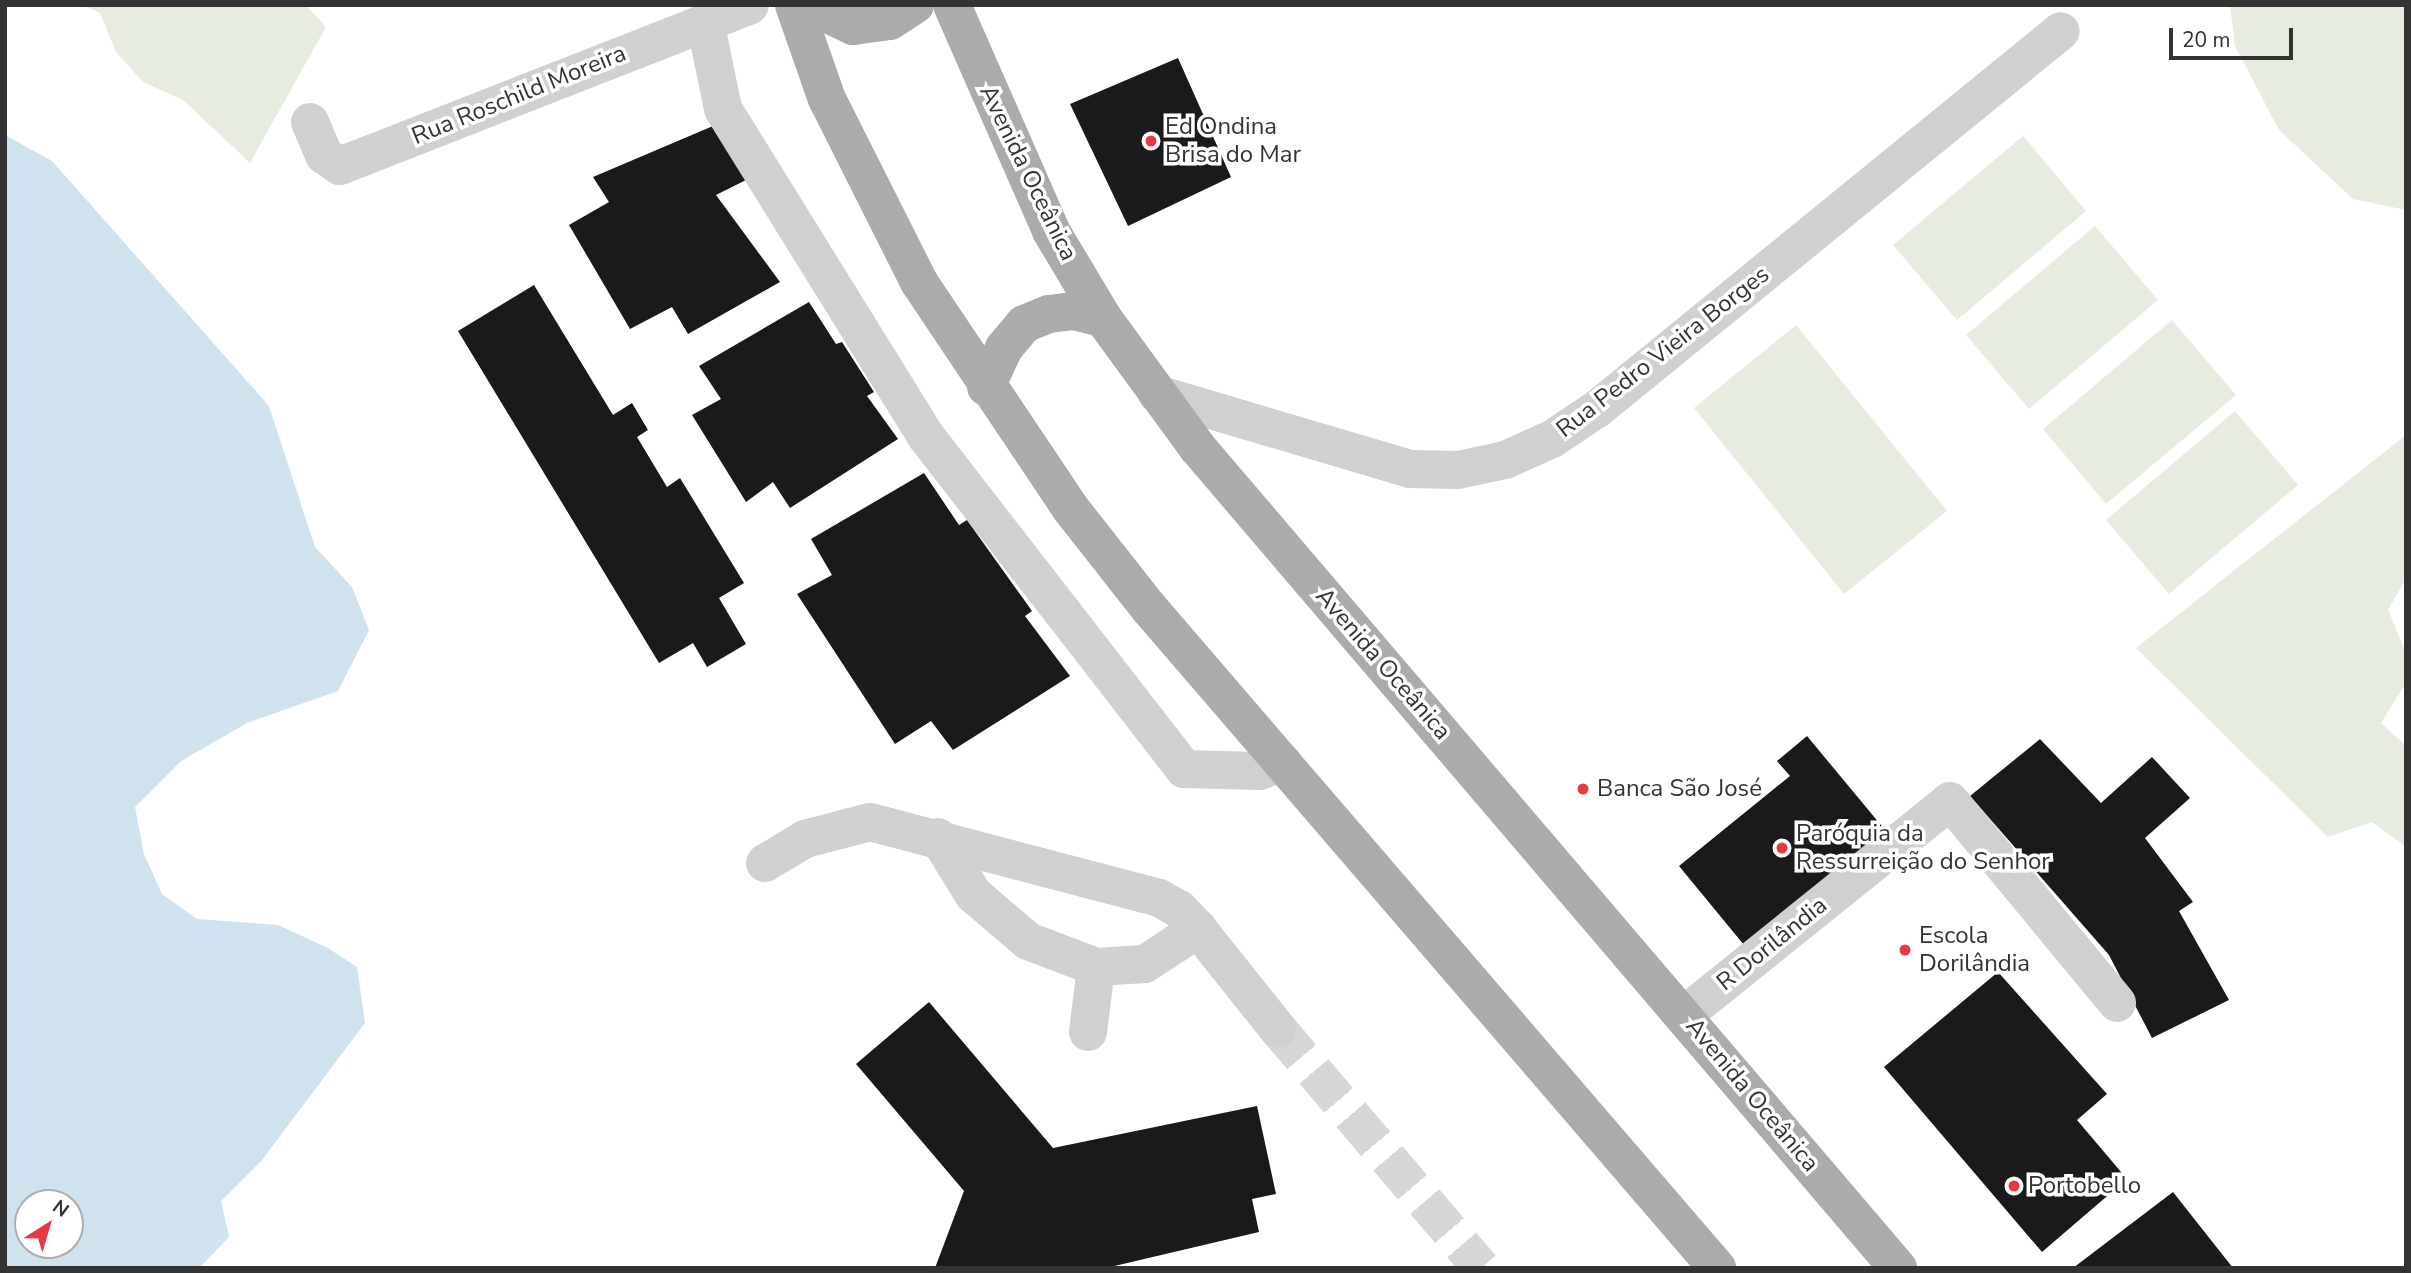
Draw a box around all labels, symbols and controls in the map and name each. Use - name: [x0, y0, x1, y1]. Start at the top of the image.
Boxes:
- scale bar: [2173, 14, 2297, 58]
- text: 20 m: [2182, 26, 2231, 54]
- street label: Rua Roschild Moreira: [408, 39, 630, 151]
- street label: Avenida Oceânica: [973, 81, 1083, 265]
- place label: Ed Ondina Brisa do Mar: [1165, 113, 1301, 169]
- marker: Ed Ondina Brisa do Mar: [1143, 133, 1159, 149]
- street label: Rua Pedro Vieira Borges: [1551, 260, 1775, 444]
- street label: Avenida Oceânica: [1309, 582, 1457, 746]
- place label: Banca São José: [1597, 775, 1762, 803]
- marker: Banca São José: [1575, 781, 1591, 797]
- place label: Paróquia da Ressurreição do Senhor: [1796, 820, 2050, 876]
- marker: Paróquia da Ressurreição do Senhor: [1774, 840, 1790, 856]
- street label: R Dorilândia: [1711, 891, 1833, 997]
- place label: Escola Dorilândia: [1919, 922, 2030, 978]
- marker: Escola Dorilândia: [1897, 942, 1913, 958]
- street label: Avenida Oceânica: [1679, 1012, 1825, 1178]
- place label: Portobello: [2028, 1172, 2141, 1200]
- marker: Portobello: [2006, 1178, 2022, 1194]
- north arrow: [14, 1189, 84, 1259]
- text: N: [47, 1194, 74, 1223]

